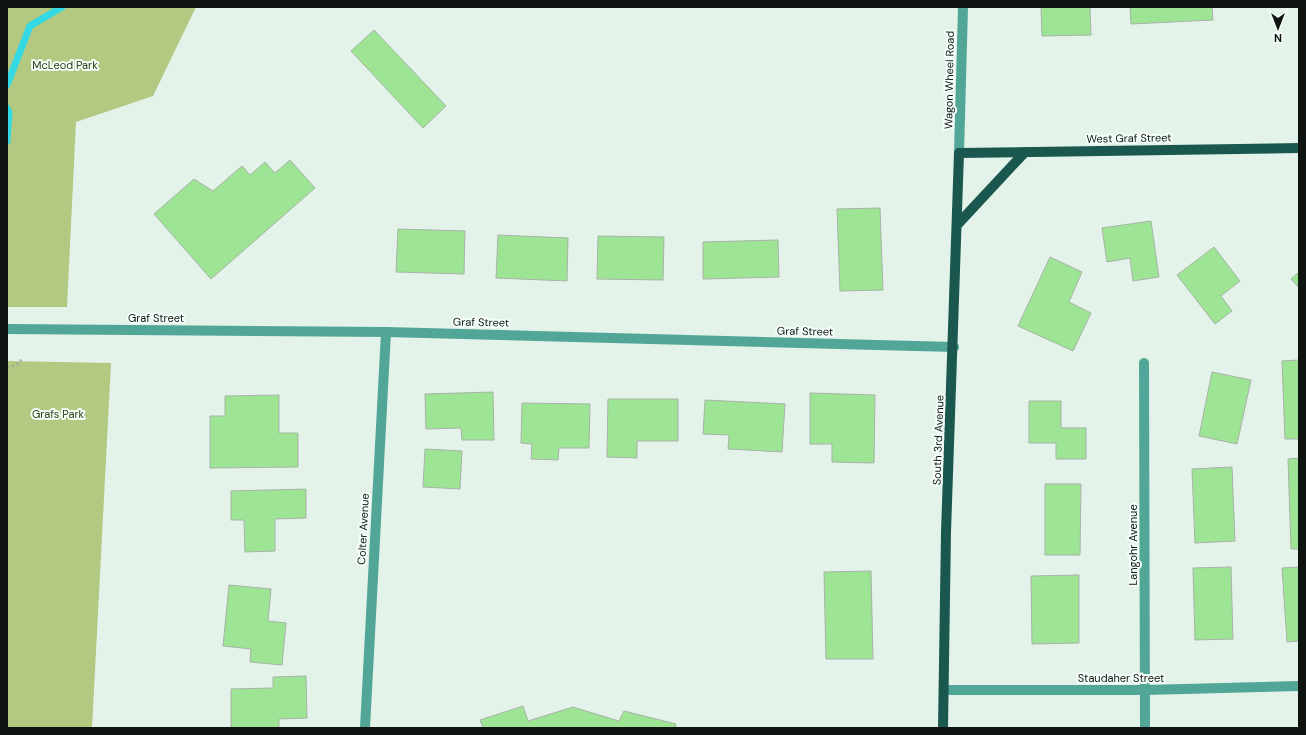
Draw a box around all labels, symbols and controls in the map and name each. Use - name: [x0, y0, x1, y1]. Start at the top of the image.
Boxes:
- north arrow: [1258, 8, 1298, 48]
- street label: Wagon Wheel Road: [941, 31, 957, 129]
- text: N: [1274, 31, 1282, 45]
- park label: McLeod Park: [32, 58, 98, 72]
- street label: West Graf Street: [1086, 130, 1172, 146]
- street label: Graf Street: [128, 311, 184, 325]
- street label: Graf Street: [453, 315, 509, 329]
- street label: Graf Street: [777, 324, 833, 338]
- street label: South 3rd Avenue: [929, 395, 947, 485]
- park label: Grafs Park: [32, 407, 84, 421]
- street label: Colter Avenue: [354, 493, 372, 565]
- street label: Langohr Avenue: [1126, 504, 1140, 586]
- street label: Staudaher Street: [1078, 671, 1164, 685]

